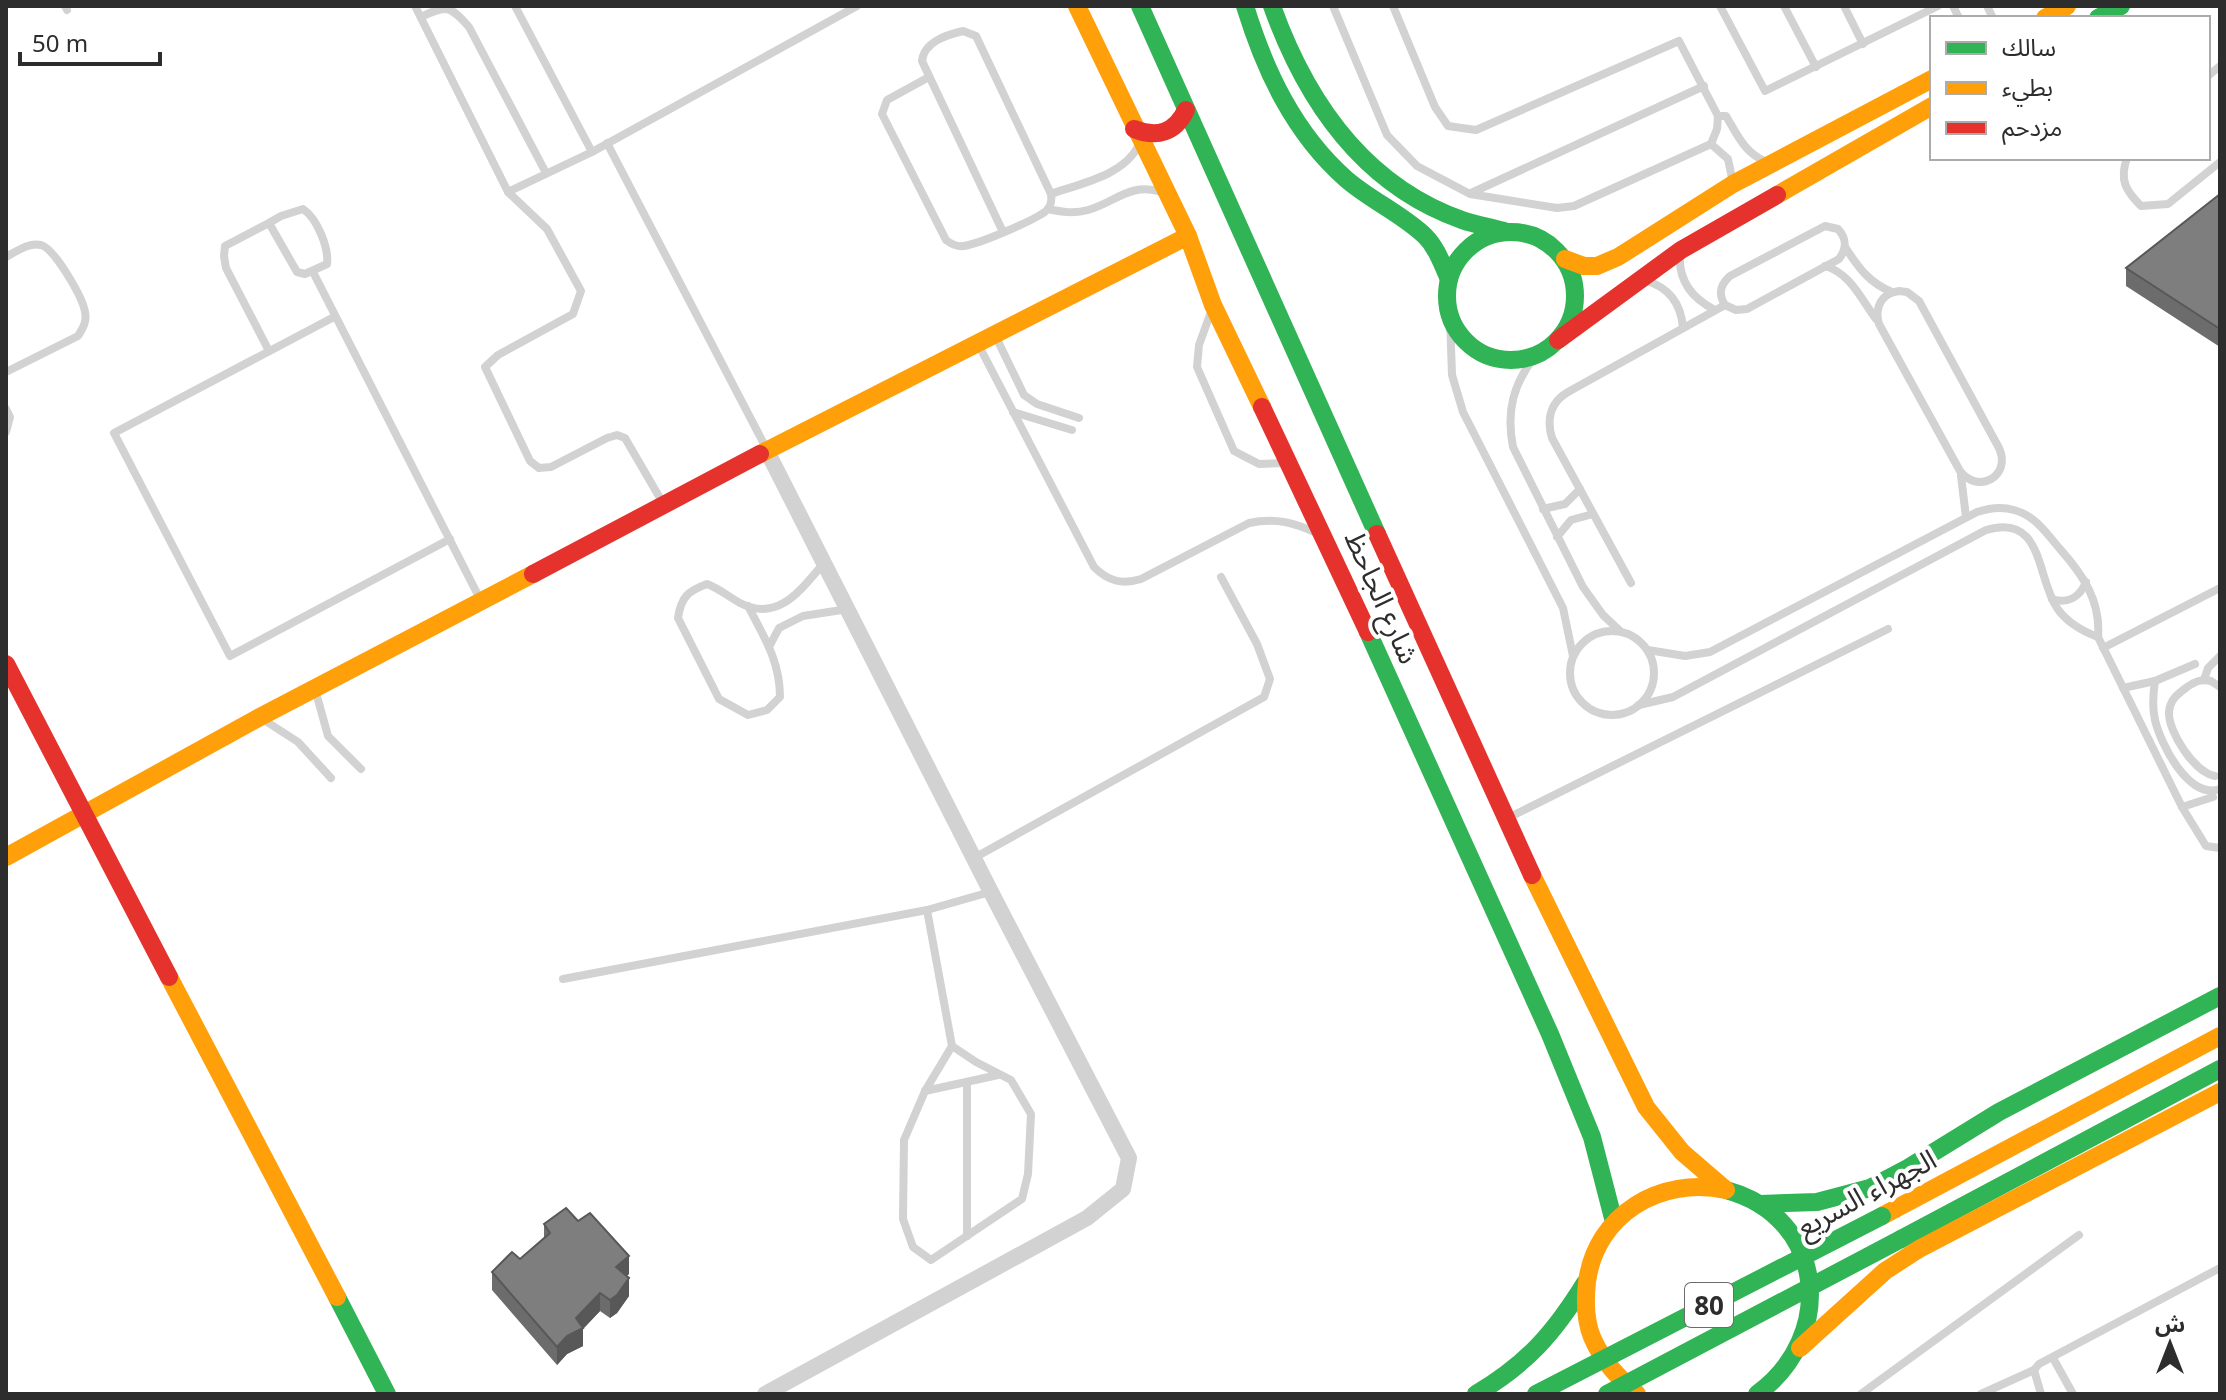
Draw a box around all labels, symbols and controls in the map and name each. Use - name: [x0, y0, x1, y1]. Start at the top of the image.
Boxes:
- scale bar: [20, 16, 160, 66]
- legend: [1930, 16, 2210, 160]
- text: 50 m: [32, 26, 88, 59]
- text: سالك: [2002, 30, 2056, 63]
- text: بطيء: [2002, 70, 2053, 107]
- text: مزدحم: [2002, 110, 2062, 145]
- street label: شارع الجاحظ: [1334, 525, 1429, 671]
- street label: الجهراء السريع: [1790, 1139, 1944, 1247]
- road number: 80: [1685, 1283, 1733, 1327]
- north arrow: [2130, 1304, 2210, 1384]
- text: ش: [2155, 1308, 2185, 1338]

